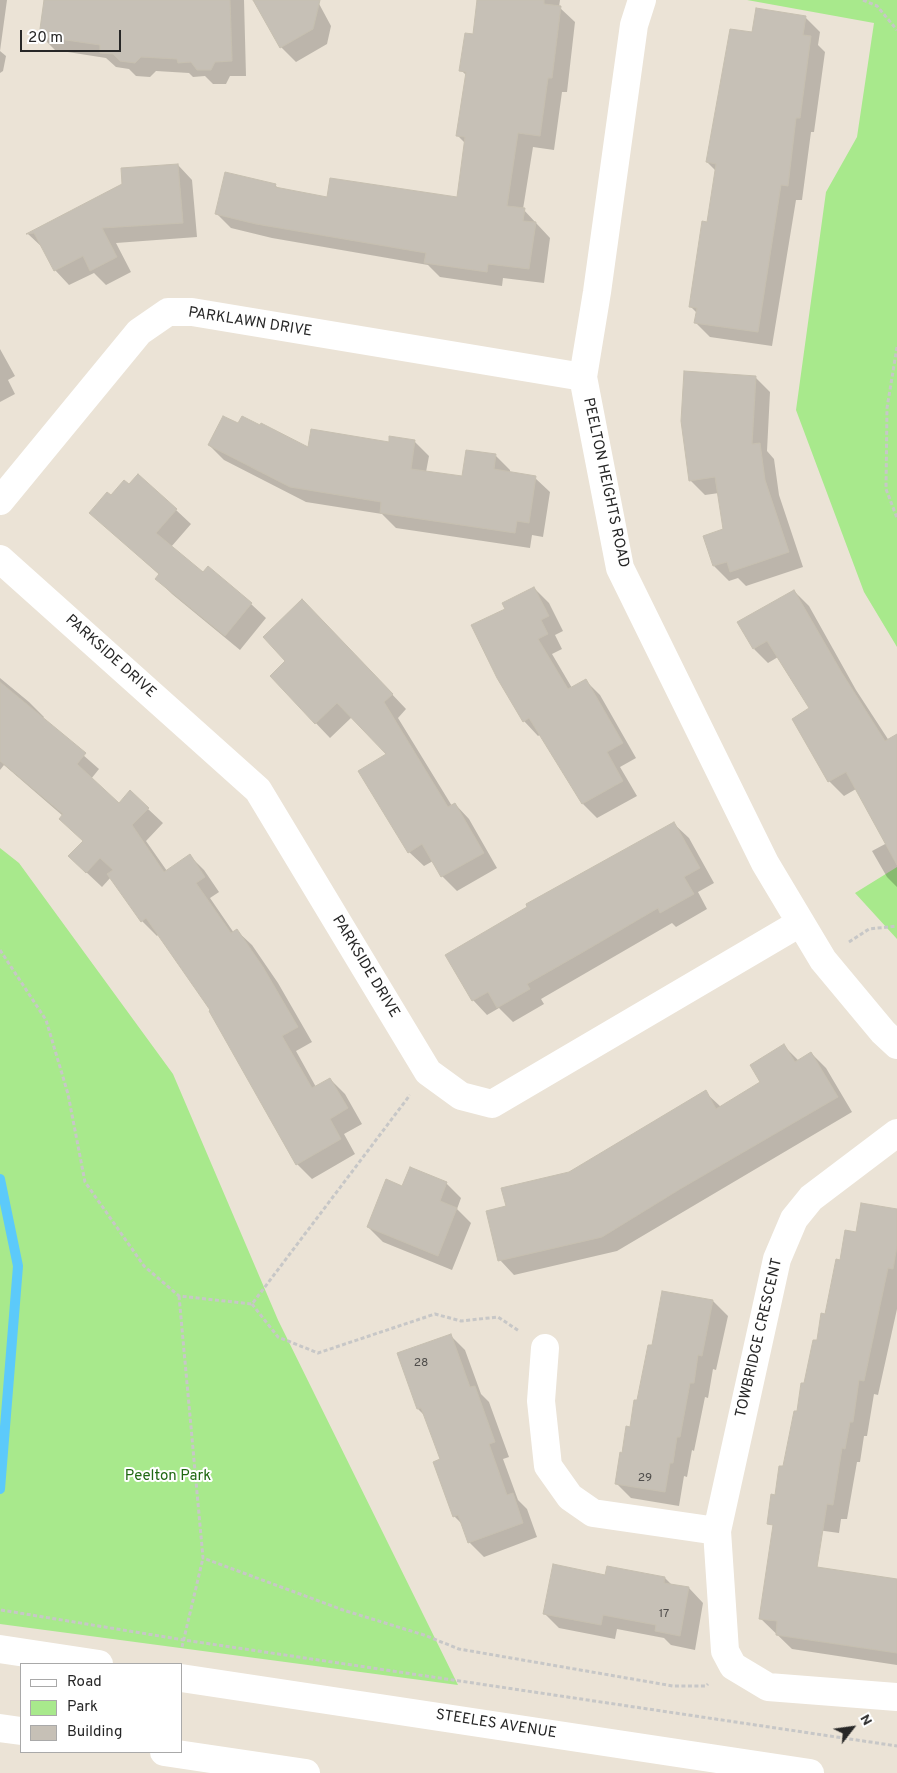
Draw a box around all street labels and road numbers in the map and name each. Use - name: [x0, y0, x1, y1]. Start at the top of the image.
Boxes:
- street label: PARKLAWN DRIVE: [187, 304, 313, 342]
- street label: PEELTON HEIGHTS ROAD: [578, 396, 632, 570]
- street label: PARKSIDE DRIVE: [61, 612, 159, 702]
- street label: PARKSIDE DRIVE: [327, 913, 403, 1021]
- street label: TOWBRIDGE CRESCENT: [733, 1256, 787, 1420]
- street label: STEELES AVENUE: [434, 1707, 558, 1743]

